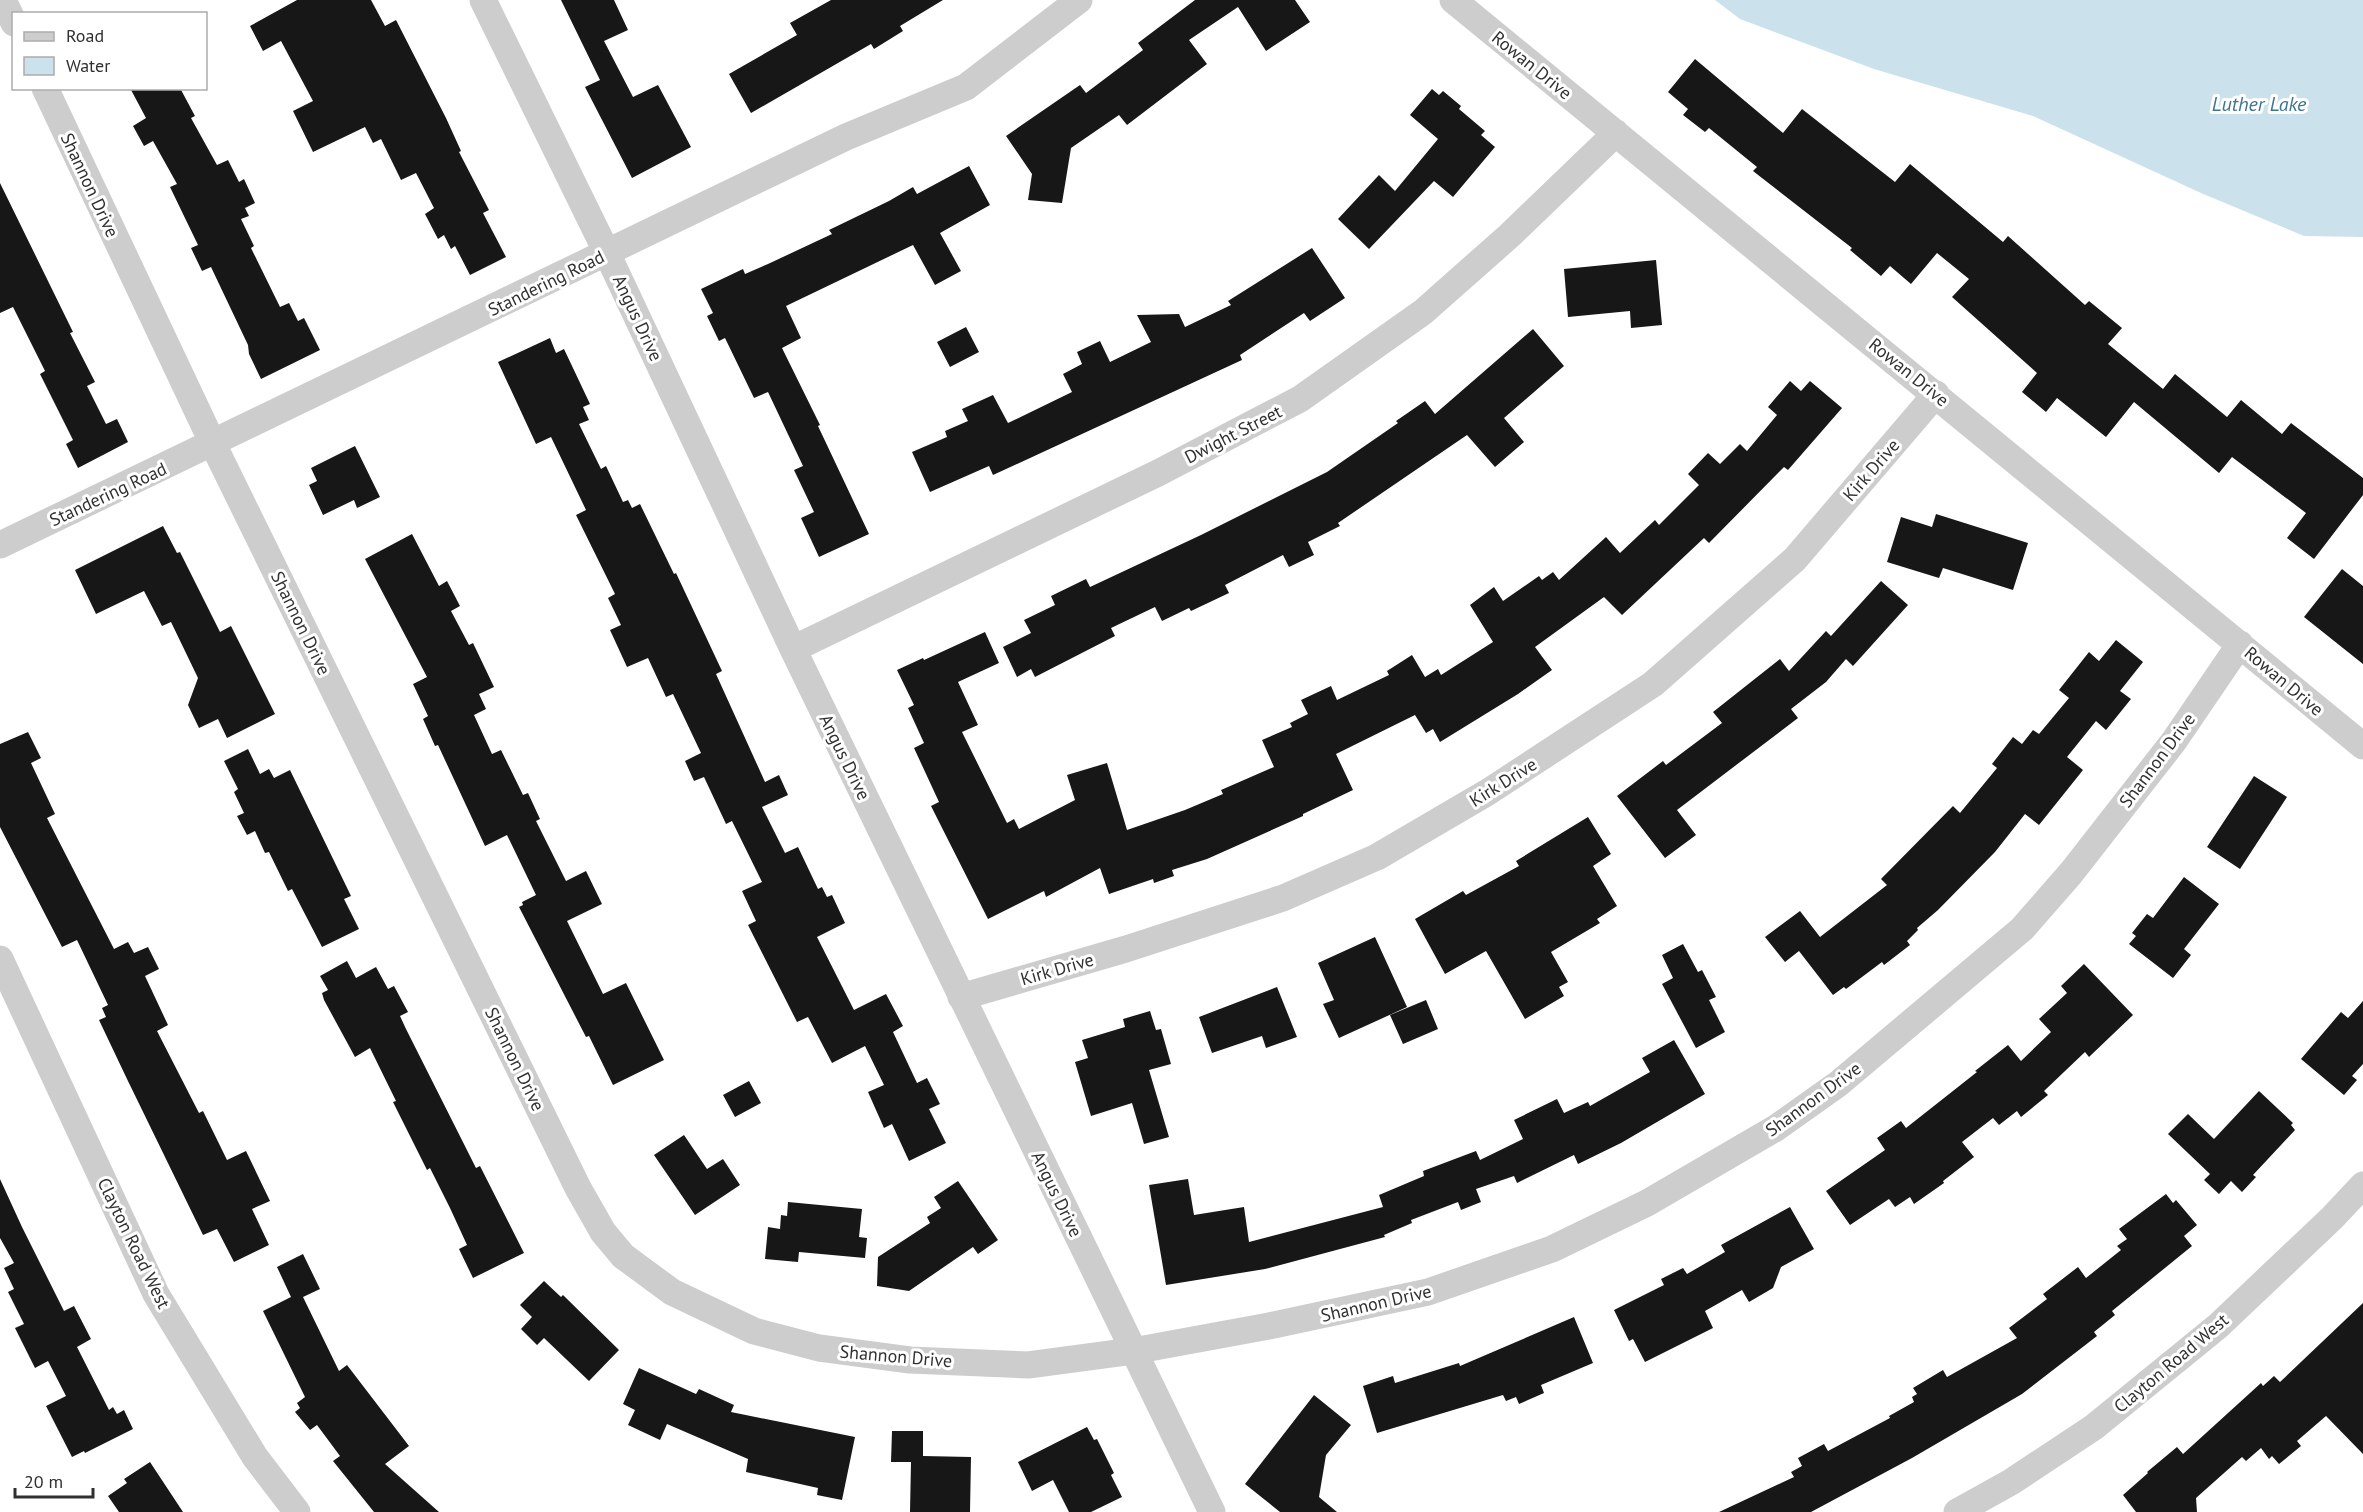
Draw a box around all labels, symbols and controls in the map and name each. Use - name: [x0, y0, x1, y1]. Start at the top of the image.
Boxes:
- legend: [12, 12, 207, 90]
- text: Road: [66, 24, 104, 47]
- street label: Rowan Drive: [1487, 26, 1577, 104]
- text: Water: [66, 54, 110, 77]
- water label: Luther Lake: [2212, 91, 2307, 117]
- street label: Shannon Drive: [56, 129, 124, 241]
- street label: Standering Road: [484, 245, 608, 321]
- street label: Angus Drive: [608, 271, 668, 365]
- street label: Rowan Drive: [1864, 333, 1954, 411]
- street label: Dwight Street: [1180, 400, 1286, 468]
- street label: Kirk Drive: [1838, 434, 1904, 506]
- street label: Standering Road: [46, 457, 170, 531]
- street label: Shannon Drive: [266, 567, 336, 679]
- street label: Rowan Drive: [2240, 641, 2328, 721]
- street label: Shannon Drive: [2114, 708, 2200, 812]
- street label: Angus Drive: [814, 710, 876, 804]
- street label: Kirk Drive: [1465, 752, 1541, 812]
- street label: Kirk Drive: [1018, 948, 1096, 990]
- street label: Shannon Drive: [480, 1003, 550, 1115]
- street label: Shannon Drive: [1761, 1057, 1865, 1141]
- street label: Angus Drive: [1026, 1147, 1088, 1241]
- street label: Clayton Road West: [92, 1174, 176, 1312]
- street label: Shannon Drive: [1319, 1279, 1433, 1327]
- street label: Clayton Road West: [2109, 1308, 2233, 1418]
- street label: Shannon Drive: [839, 1340, 953, 1372]
- scale bar: [15, 1461, 93, 1499]
- text: 20 m: [24, 1470, 63, 1493]

